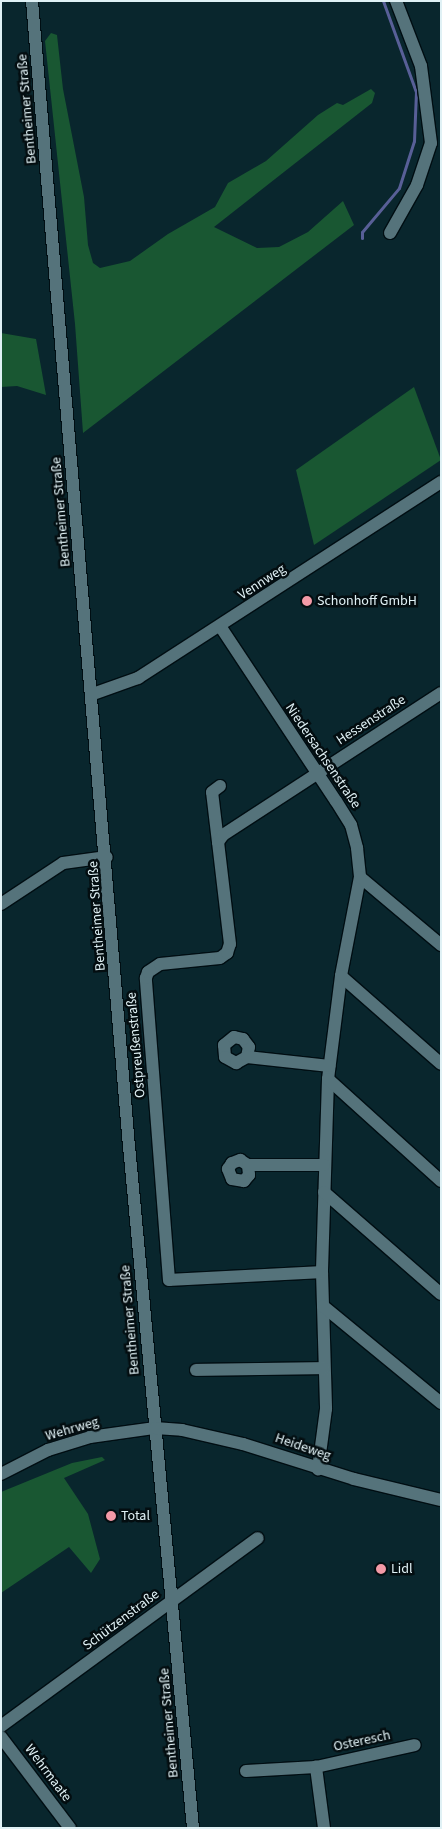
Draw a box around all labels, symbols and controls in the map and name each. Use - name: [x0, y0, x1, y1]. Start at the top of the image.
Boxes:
- street label: Bentheimer Straße: [14, 53, 40, 165]
- street label: Bentheimer Straße: [48, 456, 74, 568]
- street label: Vennweg: [235, 560, 289, 604]
- place label: Schonhoff GmbH: [317, 593, 417, 609]
- marker: Schonhoff GmbH: [301, 595, 313, 607]
- street label: Hessenstraße: [333, 691, 409, 749]
- street label: Niedersachsenstraße: [282, 700, 364, 812]
- street label: Bentheimer Straße: [85, 860, 109, 972]
- street label: Ostpreußenstraße: [123, 991, 149, 1099]
- street label: Bentheimer Straße: [117, 1264, 143, 1376]
- street label: Wehrweg: [43, 1413, 101, 1445]
- street label: Heideweg: [273, 1430, 333, 1464]
- place label: Total: [121, 1508, 150, 1524]
- marker: Total: [105, 1510, 117, 1522]
- place label: Lidl: [391, 1561, 413, 1577]
- marker: Lidl: [375, 1563, 387, 1575]
- street label: Schützenstraße: [80, 1586, 162, 1654]
- street label: Bentheimer Straße: [156, 1667, 182, 1779]
- street label: Osteresch: [332, 1727, 392, 1755]
- street label: Wehrmaate: [21, 1741, 75, 1805]

